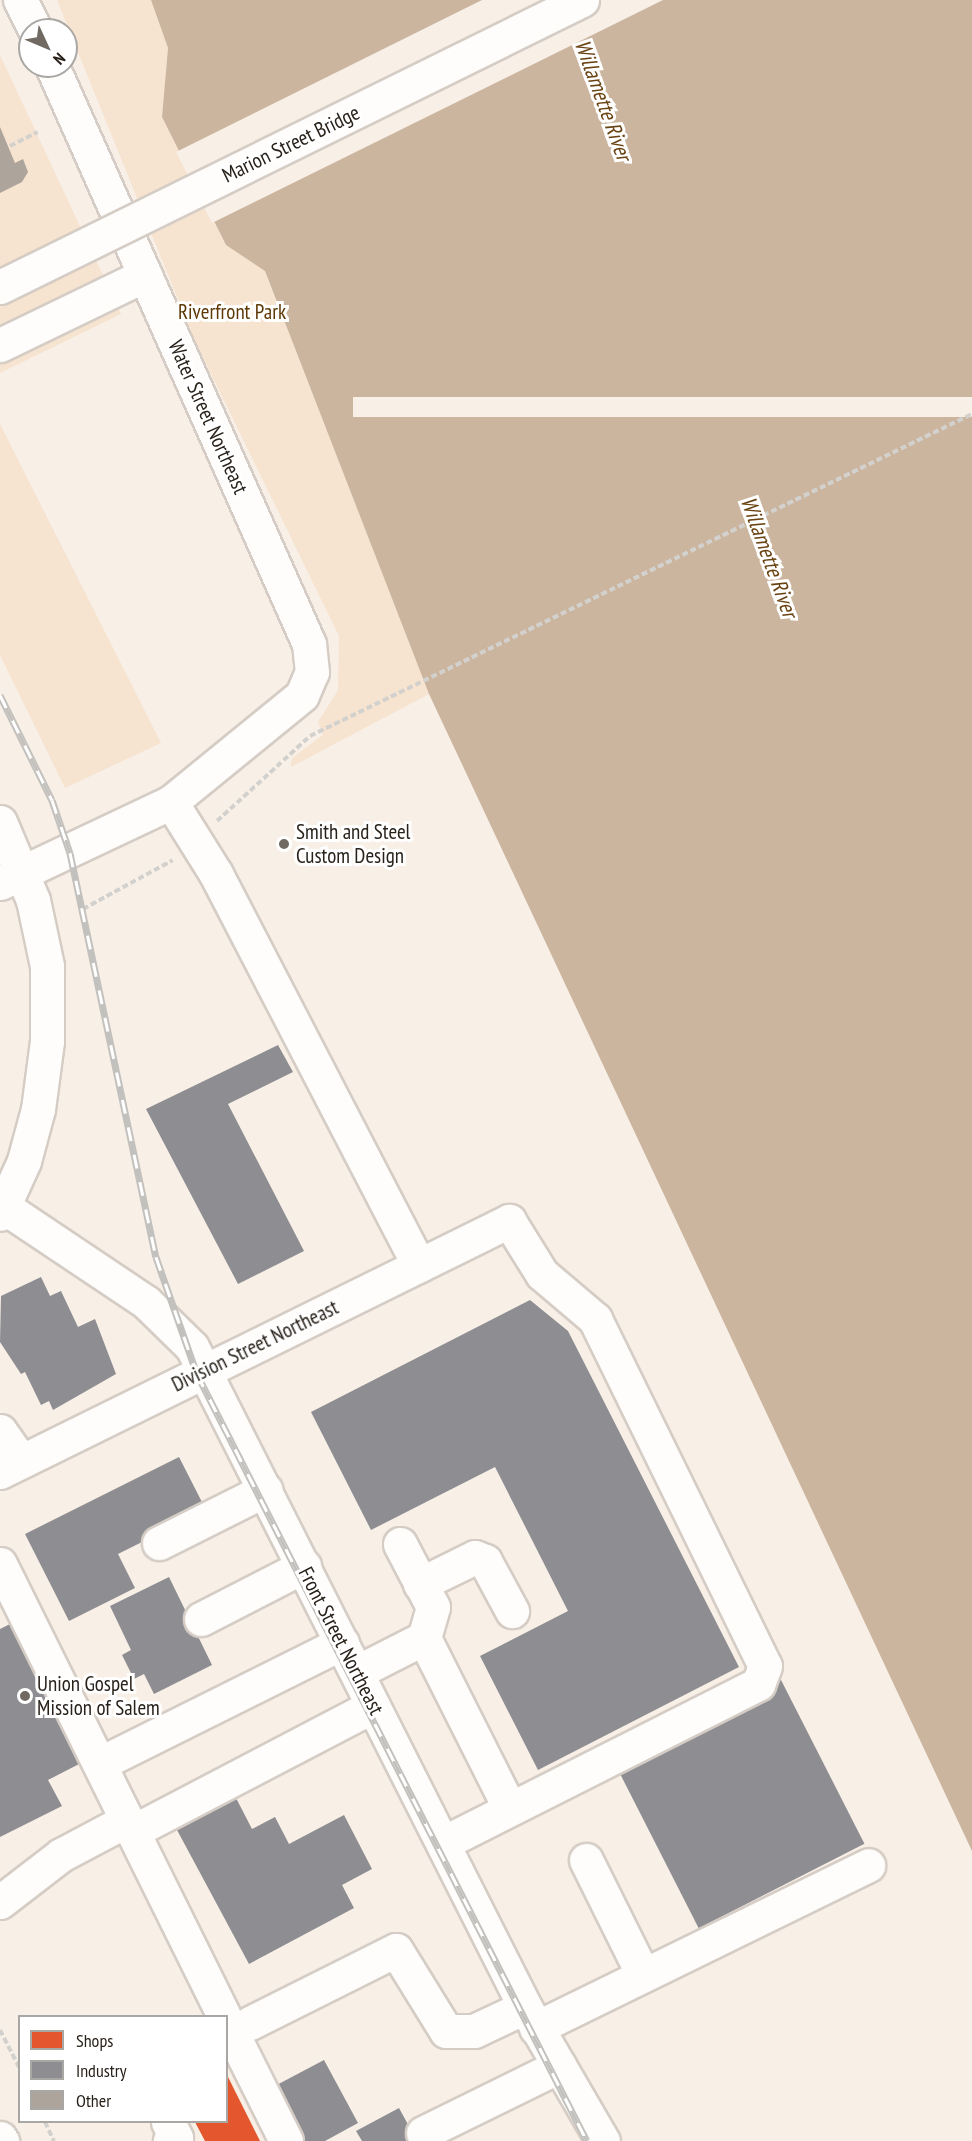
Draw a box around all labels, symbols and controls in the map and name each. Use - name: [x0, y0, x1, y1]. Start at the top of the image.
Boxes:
- north arrow: [18, 18, 78, 78]
- water label: Willamette River: [569, 36, 637, 164]
- text: N: [49, 49, 70, 69]
- street label: Marion Street Bridge: [218, 100, 364, 188]
- park label: Riverfront Park: [178, 299, 286, 325]
- street label: Water Street Northeast: [163, 336, 253, 498]
- water label: Willamette River: [735, 493, 803, 621]
- place label: Smith and Steel Custom Design: [296, 819, 411, 869]
- marker: Smith and Steel Custom Design: [277, 837, 291, 851]
- street label: Division Street Northeast: [168, 1295, 342, 1397]
- street label: Front Street Northeast: [293, 1563, 389, 1719]
- place label: Union Gospel Mission of Salem: [37, 1671, 160, 1721]
- marker: Union Gospel Mission of Salem: [18, 1689, 32, 1703]
- legend: [18, 2015, 228, 2123]
- text: Shops: [76, 2029, 113, 2052]
- text: Industry: [76, 2059, 126, 2082]
- text: Other: [76, 2089, 111, 2112]

